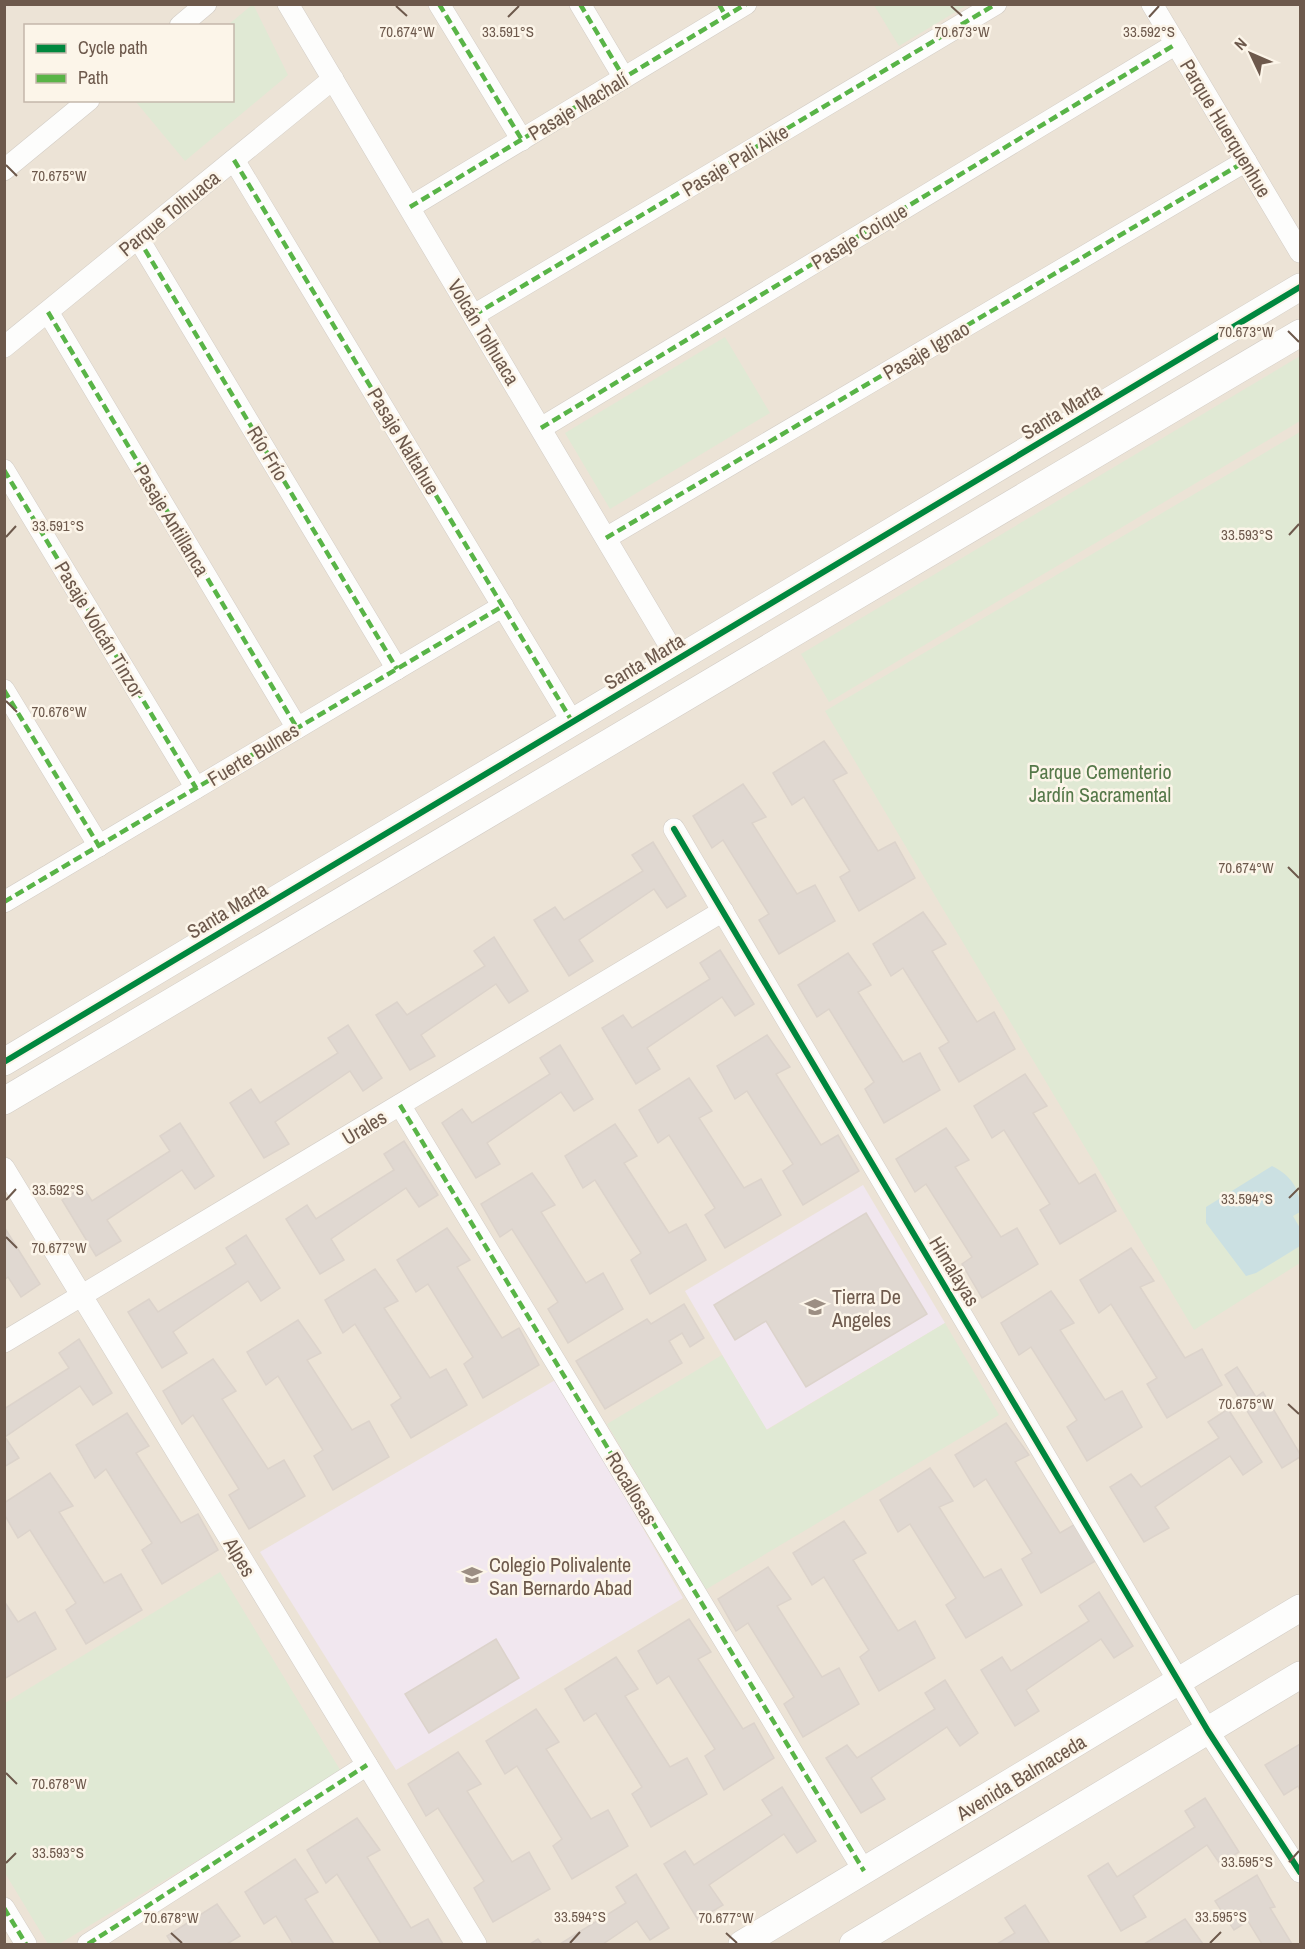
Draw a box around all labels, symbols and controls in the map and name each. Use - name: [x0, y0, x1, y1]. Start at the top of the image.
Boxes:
- text: 70.674°W: [379, 21, 435, 42]
- text: 33.591°S: [482, 21, 534, 42]
- text: 70.673°W: [934, 21, 990, 42]
- text: 33.592°S: [1123, 21, 1175, 42]
- legend: [24, 24, 234, 102]
- north arrow: [1221, 24, 1281, 84]
- text: N: [1229, 33, 1251, 55]
- text: Cycle path: [78, 35, 148, 60]
- street label: Parque Huerquenhue: [1174, 54, 1278, 202]
- text: Path: [78, 65, 108, 90]
- street label: Pasaje Machalí: [523, 65, 633, 146]
- street label: Pasaje Pali Aike: [677, 118, 793, 202]
- street label: Parque Tolhuaca: [113, 164, 225, 262]
- text: 70.675°W: [31, 165, 87, 186]
- street label: Pasaje Coique: [806, 197, 912, 275]
- street label: Volcán Tolhuaca: [442, 274, 526, 390]
- street label: Pasaje Ignao: [878, 314, 974, 386]
- text: 70.673°W: [1218, 321, 1274, 342]
- street label: Santa Marta: [1016, 376, 1106, 446]
- street label: Pasaje Naltahue: [361, 382, 447, 500]
- street label: Río Frío: [241, 421, 295, 485]
- street label: Pasaje Antillanca: [128, 459, 216, 581]
- text: 33.591°S: [32, 515, 84, 536]
- text: 33.593°S: [1221, 524, 1273, 545]
- street label: Pasaje Volcán Tinzor: [49, 556, 152, 703]
- street label: Santa Marta: [599, 626, 689, 696]
- text: 70.676°W: [31, 701, 87, 722]
- street label: Fuerte Bulnes: [202, 716, 304, 792]
- park label: Parque Cementerio Jardín Sacramental: [1028, 758, 1172, 808]
- text: 70.674°W: [1218, 857, 1274, 878]
- street label: Santa Marta: [182, 875, 272, 945]
- street label: Urales: [337, 1103, 391, 1151]
- text: 33.592°S: [32, 1179, 84, 1200]
- text: 33.594°S: [1221, 1188, 1273, 1209]
- street label: Himalayas: [923, 1231, 987, 1311]
- text: 70.677°W: [31, 1237, 87, 1258]
- place label: Tierra De Angeles: [831, 1283, 901, 1333]
- school or university icon: Tierra De Angeles: [803, 1295, 827, 1319]
- text: 70.675°W: [1218, 1393, 1274, 1414]
- street label: Rocallosas: [600, 1447, 664, 1529]
- street label: Alpes: [217, 1532, 262, 1582]
- place label: Colegio Polivalente San Bernardo Abad: [489, 1551, 632, 1601]
- school or university icon: Colegio Polivalente San Bernardo Abad: [460, 1563, 484, 1587]
- street label: Avenida Balmaceda: [950, 1728, 1091, 1827]
- text: 70.678°W: [31, 1773, 87, 1794]
- text: 33.593°S: [32, 1842, 84, 1863]
- text: 33.595°S: [1221, 1851, 1273, 1872]
- text: 33.594°S: [554, 1906, 606, 1927]
- text: 33.595°S: [1195, 1906, 1247, 1927]
- text: 70.678°W: [143, 1907, 199, 1928]
- text: 70.677°W: [698, 1907, 754, 1928]

